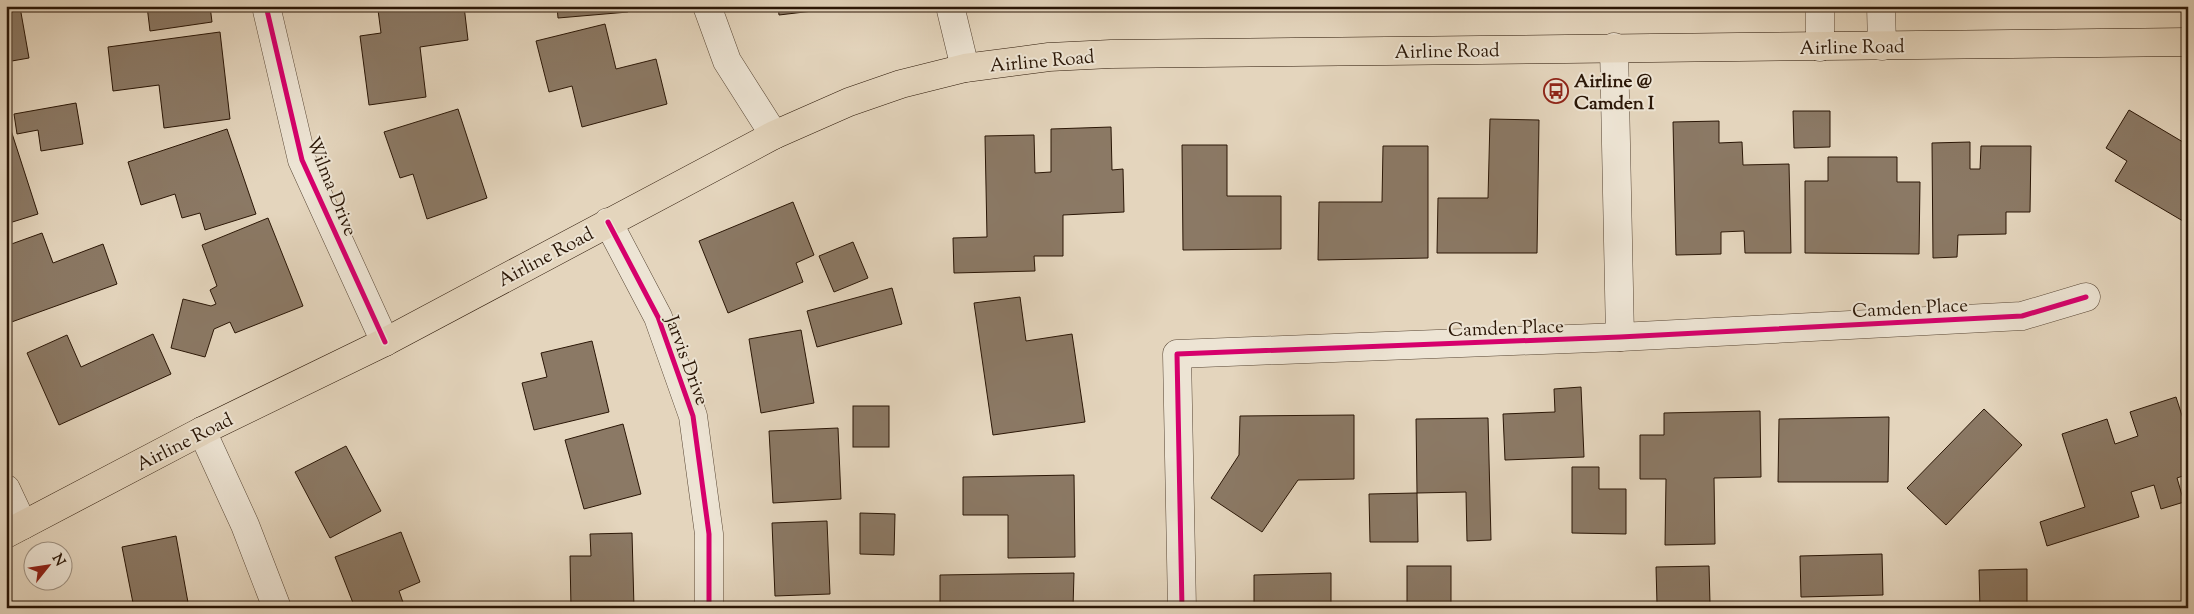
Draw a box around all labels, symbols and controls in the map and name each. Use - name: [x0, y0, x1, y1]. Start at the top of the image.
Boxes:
- street label: Airline Road: [1799, 34, 1905, 63]
- street label: Airline Road: [1394, 38, 1500, 67]
- street label: Airline Road: [989, 44, 1096, 81]
- place label: Airline @ Camden I: [1574, 69, 1655, 118]
- bus stop icon: Airline @ Camden I: [1543, 78, 1569, 104]
- street label: Wilma Drive: [299, 133, 363, 241]
- street label: Airline Road: [493, 221, 599, 295]
- street label: Camden Place: [1852, 293, 1969, 326]
- street label: Jarvis Drive: [657, 311, 714, 410]
- street label: Camden Place: [1448, 314, 1565, 345]
- street label: Airline Road: [132, 407, 238, 479]
- north arrow: [22, 542, 72, 592]
- text: N: [46, 551, 69, 570]

